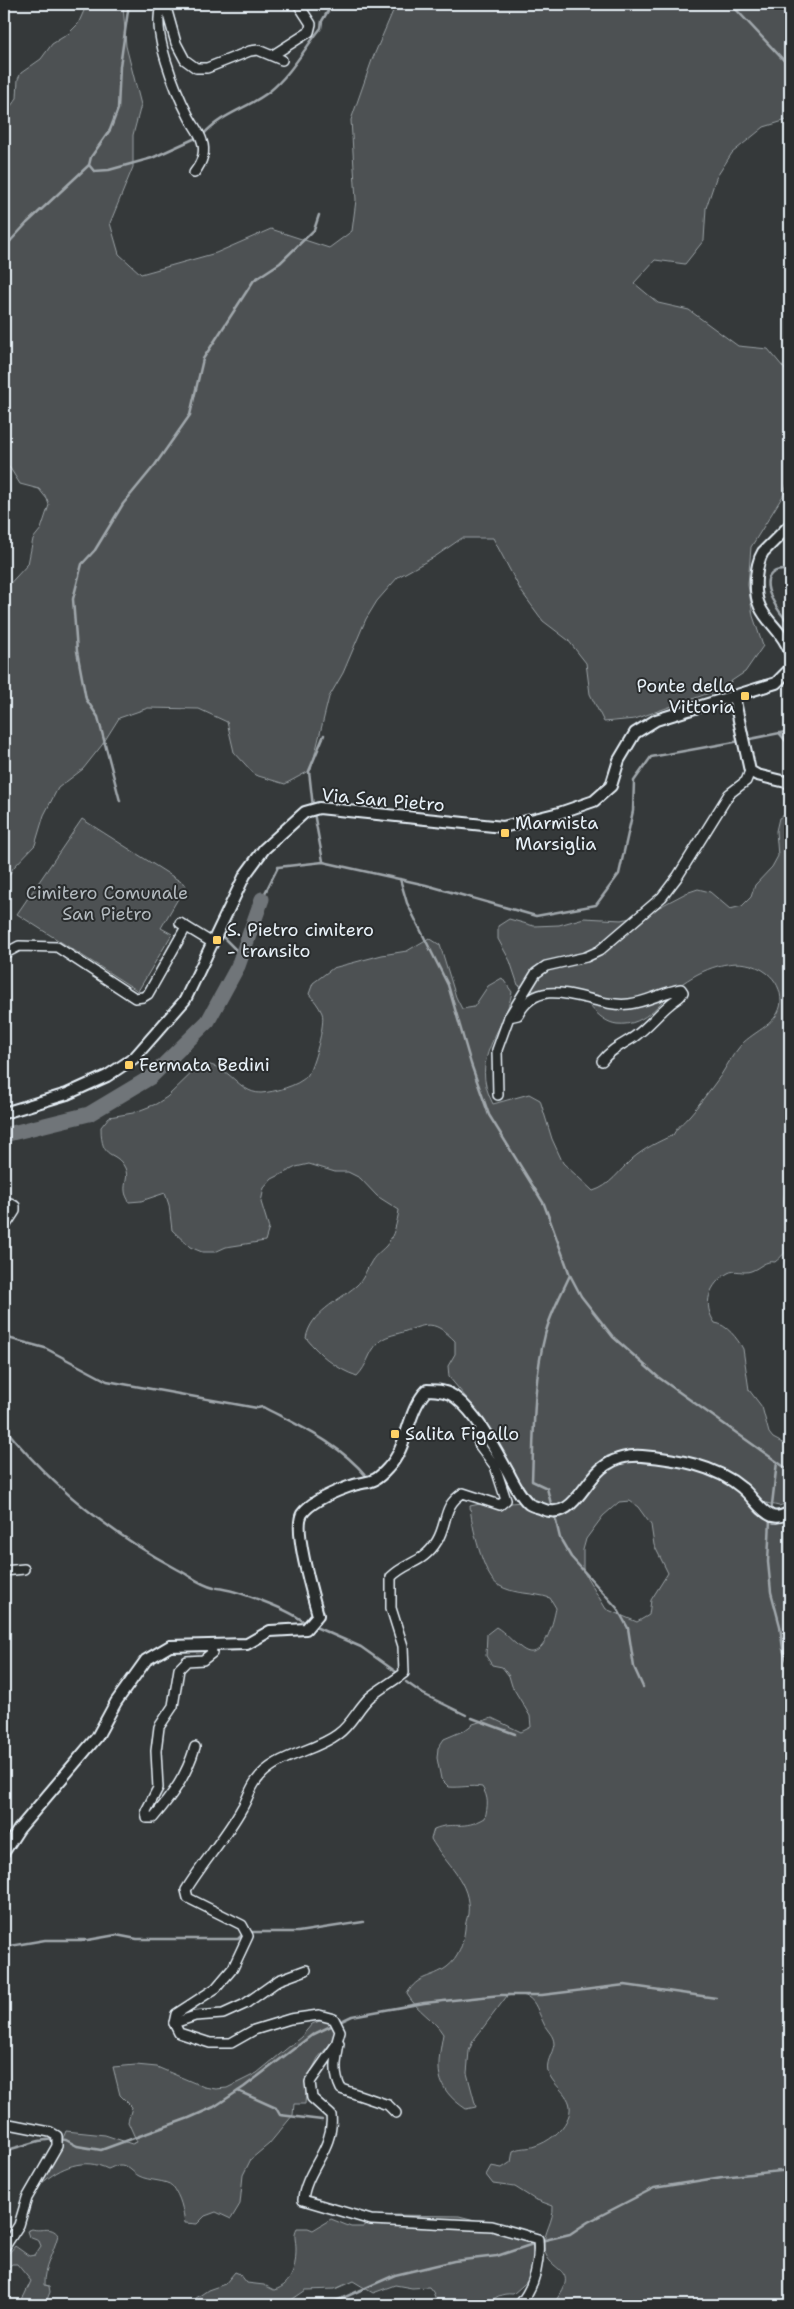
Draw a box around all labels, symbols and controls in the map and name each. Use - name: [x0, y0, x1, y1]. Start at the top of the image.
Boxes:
- place label: Ponte della Vittoria: [637, 674, 735, 719]
- marker: Ponte della Vittoria: [739, 690, 751, 702]
- street label: Via San Pietro: [320, 783, 446, 817]
- place label: Marmista Marsiglia: [515, 811, 598, 856]
- marker: Marmista Marsiglia: [499, 827, 511, 839]
- park label: Cimitero Comunale San Pietro: [26, 881, 188, 926]
- place label: S. Pietro cimitero - transito: [227, 918, 374, 963]
- marker: S. Pietro cimitero - transito: [211, 934, 223, 946]
- place label: Fermata Bedini: [139, 1053, 270, 1077]
- marker: Fermata Bedini: [123, 1059, 135, 1071]
- place label: Salita Figallo: [405, 1422, 519, 1446]
- marker: Salita Figallo: [389, 1428, 401, 1440]

